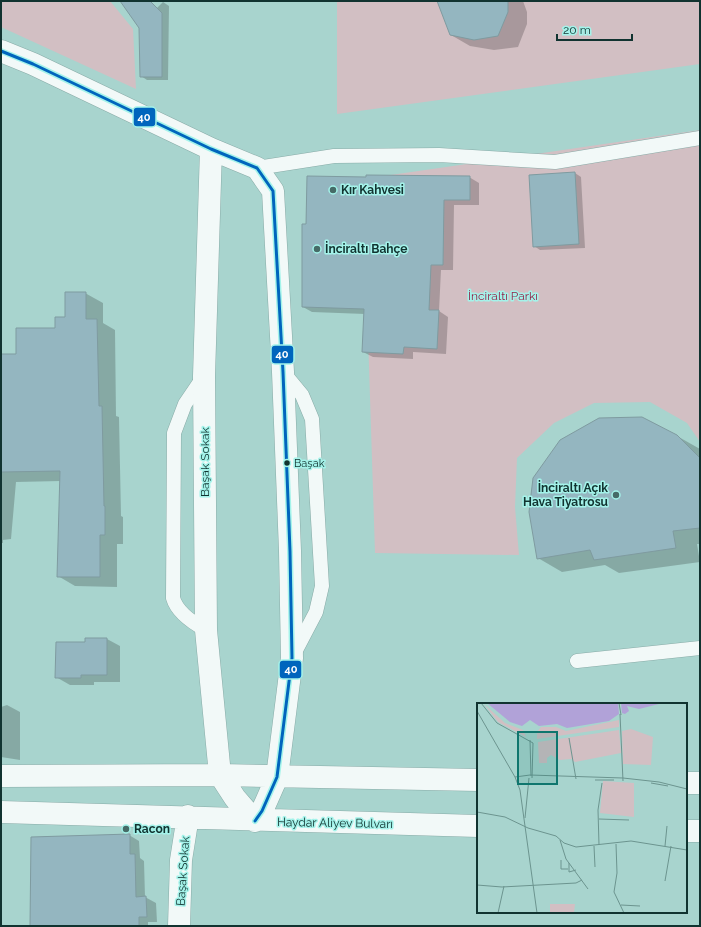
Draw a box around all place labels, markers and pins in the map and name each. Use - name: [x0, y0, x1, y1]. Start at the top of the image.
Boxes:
- place label: Kır Kahvesi: [341, 183, 404, 197]
- marker: Kır Kahvesi: [328, 185, 338, 195]
- place label: İnciraltı Bahçe: [325, 241, 407, 256]
- marker: İnciraltı Bahçe: [312, 244, 322, 254]
- place label: Başak: [294, 457, 325, 470]
- marker: Başak: [282, 458, 292, 468]
- place label: İnciraltı Açık Hava Tiyatrosu: [523, 480, 608, 509]
- marker: İnciraltı Açık Hava Tiyatrosu: [611, 490, 621, 500]
- place label: Racon: [134, 822, 170, 836]
- marker: Racon: [121, 824, 131, 834]

